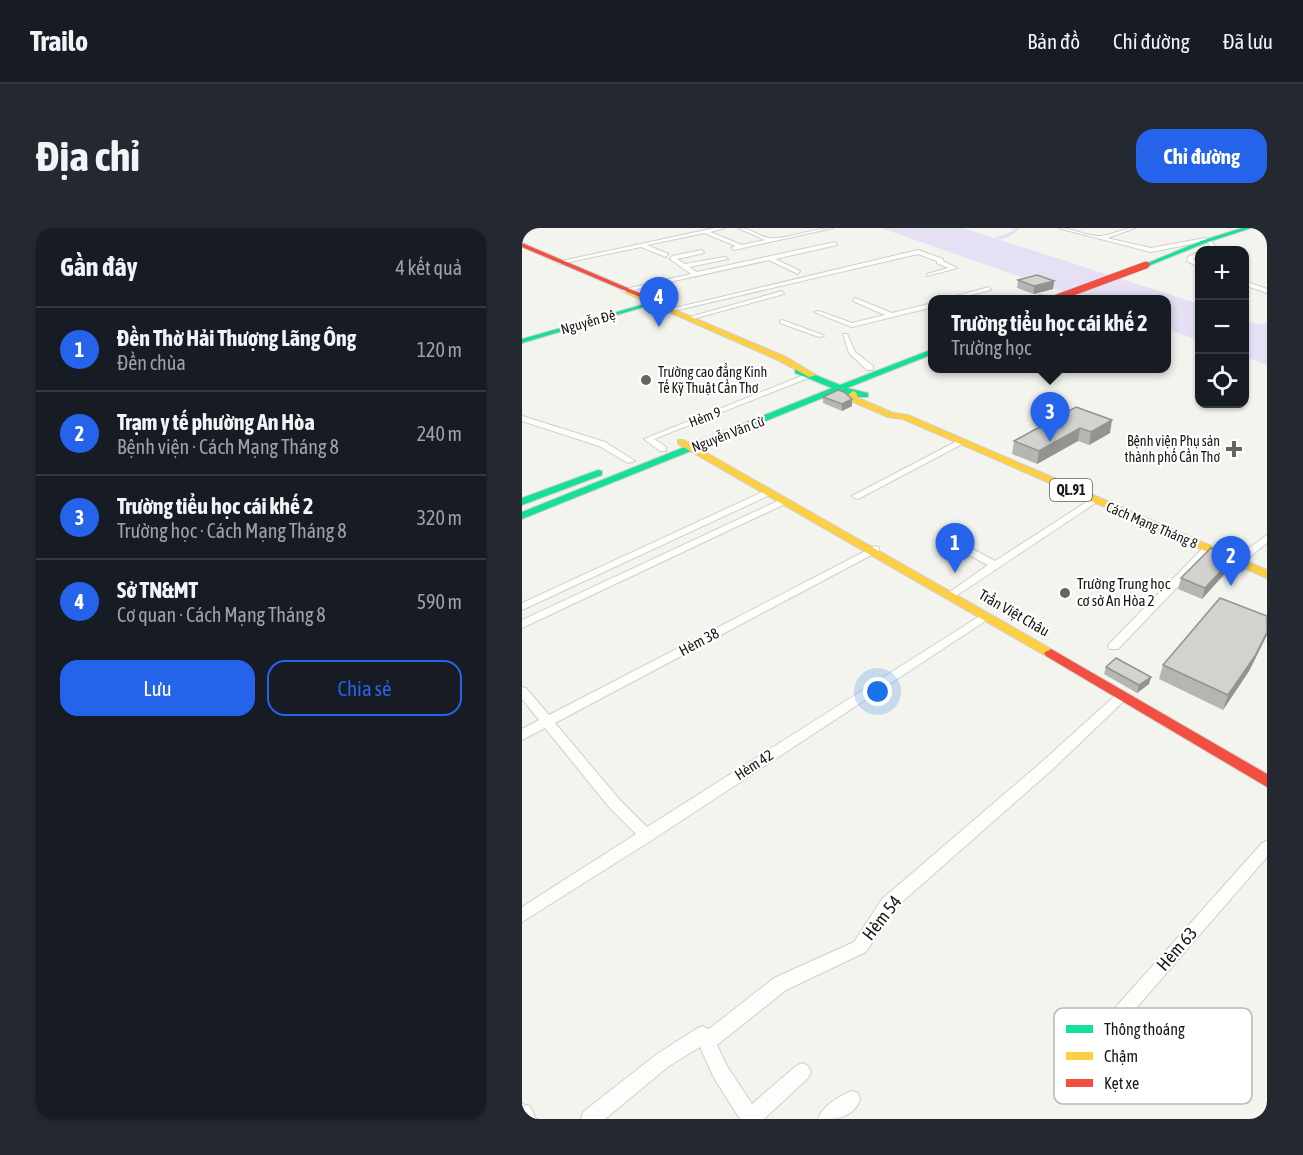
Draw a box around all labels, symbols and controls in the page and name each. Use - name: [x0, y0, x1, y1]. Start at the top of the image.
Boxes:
- text: Trailo: [30, 25, 88, 57]
- text: Bản đồ: [1027, 29, 1080, 53]
- text: Chỉ đường: [1113, 29, 1190, 53]
- text: Đã lưu: [1223, 29, 1273, 53]
- button: Chỉ đường: [1136, 129, 1267, 183]
- text: Địa chỉ: [36, 132, 140, 180]
- map controls: [1195, 246, 1249, 408]
- button: +: [1195, 246, 1249, 300]
- text: Gần đây: [60, 252, 137, 282]
- text: 4 kết quả: [395, 256, 462, 279]
- pin: 4: [640, 278, 678, 327]
- popup: [928, 295, 1171, 373]
- button: −: [1195, 300, 1249, 354]
- street label: Nguyễn Đệ: [559, 307, 617, 337]
- text: Trường tiểu học cái khế 2: [951, 310, 1148, 336]
- text: Đền Thờ Hải Thượng Lãng Ông: [117, 325, 356, 351]
- text: Trường học: [951, 336, 1031, 359]
- text: 1: [75, 338, 84, 361]
- text: 120 m: [417, 338, 462, 361]
- text: Đền chùa: [117, 351, 186, 374]
- button: locate: [1195, 354, 1249, 408]
- place label: Trường cao đẳng Kinh Tế Kỹ Thuật Cần Thơ: [658, 363, 767, 396]
- marker: Trường cao đẳng Kinh Tế Kỹ Thuật Cần Thơ: [639, 373, 653, 387]
- pin: 3: [1030, 392, 1070, 442]
- street label: Hẻm 9: [687, 404, 723, 430]
- text: Trạm y tế phường An Hòa: [117, 409, 315, 435]
- street label: Nguyễn Văn Cừ: [689, 413, 767, 455]
- text: 2: [75, 422, 84, 445]
- text: 240 m: [417, 422, 462, 445]
- place label: Bệnh viện Phụ sản thành phố Cần Thơ: [1124, 433, 1220, 465]
- text: Bệnh viện · Cách Mạng Tháng 8: [117, 435, 339, 458]
- marker: Bệnh viện Phụ sản thành phố Cần Thơ: [1225, 440, 1243, 458]
- road number: QL.91: [1050, 479, 1092, 501]
- text: Trường tiểu học cái khế 2: [117, 493, 313, 519]
- street label: Cách Mạng Tháng 8: [1104, 499, 1201, 552]
- text: 3: [75, 506, 84, 529]
- text: 320 m: [417, 506, 462, 529]
- text: Trường học · Cách Mạng Tháng 8: [117, 519, 347, 542]
- pin: 1: [936, 524, 974, 573]
- pin: 2: [1212, 536, 1250, 586]
- place label: Trường Trung học cơ sở An Hòa 2: [1077, 575, 1171, 609]
- text: Sở TN&MT: [117, 577, 198, 603]
- street label: Trần Việt Châu: [976, 586, 1052, 640]
- marker: Trường Trung học cơ sở An Hòa 2: [1058, 586, 1072, 600]
- text: 4: [75, 590, 84, 613]
- text: 590 m: [417, 590, 462, 613]
- text: Cơ quan · Cách Mạng Tháng 8: [117, 603, 326, 626]
- street label: Hèm 38: [676, 624, 722, 659]
- button: Lưu: [60, 660, 255, 716]
- button: Chia sẻ: [267, 660, 462, 716]
- your location: [863, 677, 892, 706]
- street label: Hèm 42: [731, 746, 776, 783]
- street label: Hèm 54: [858, 891, 906, 944]
- street label: Hèm 63: [1152, 923, 1201, 975]
- legend: [1054, 1008, 1252, 1104]
- text: Thông thoáng: [1104, 1020, 1185, 1039]
- text: Chậm: [1104, 1047, 1138, 1065]
- text: Kẹt xe: [1104, 1074, 1139, 1092]

